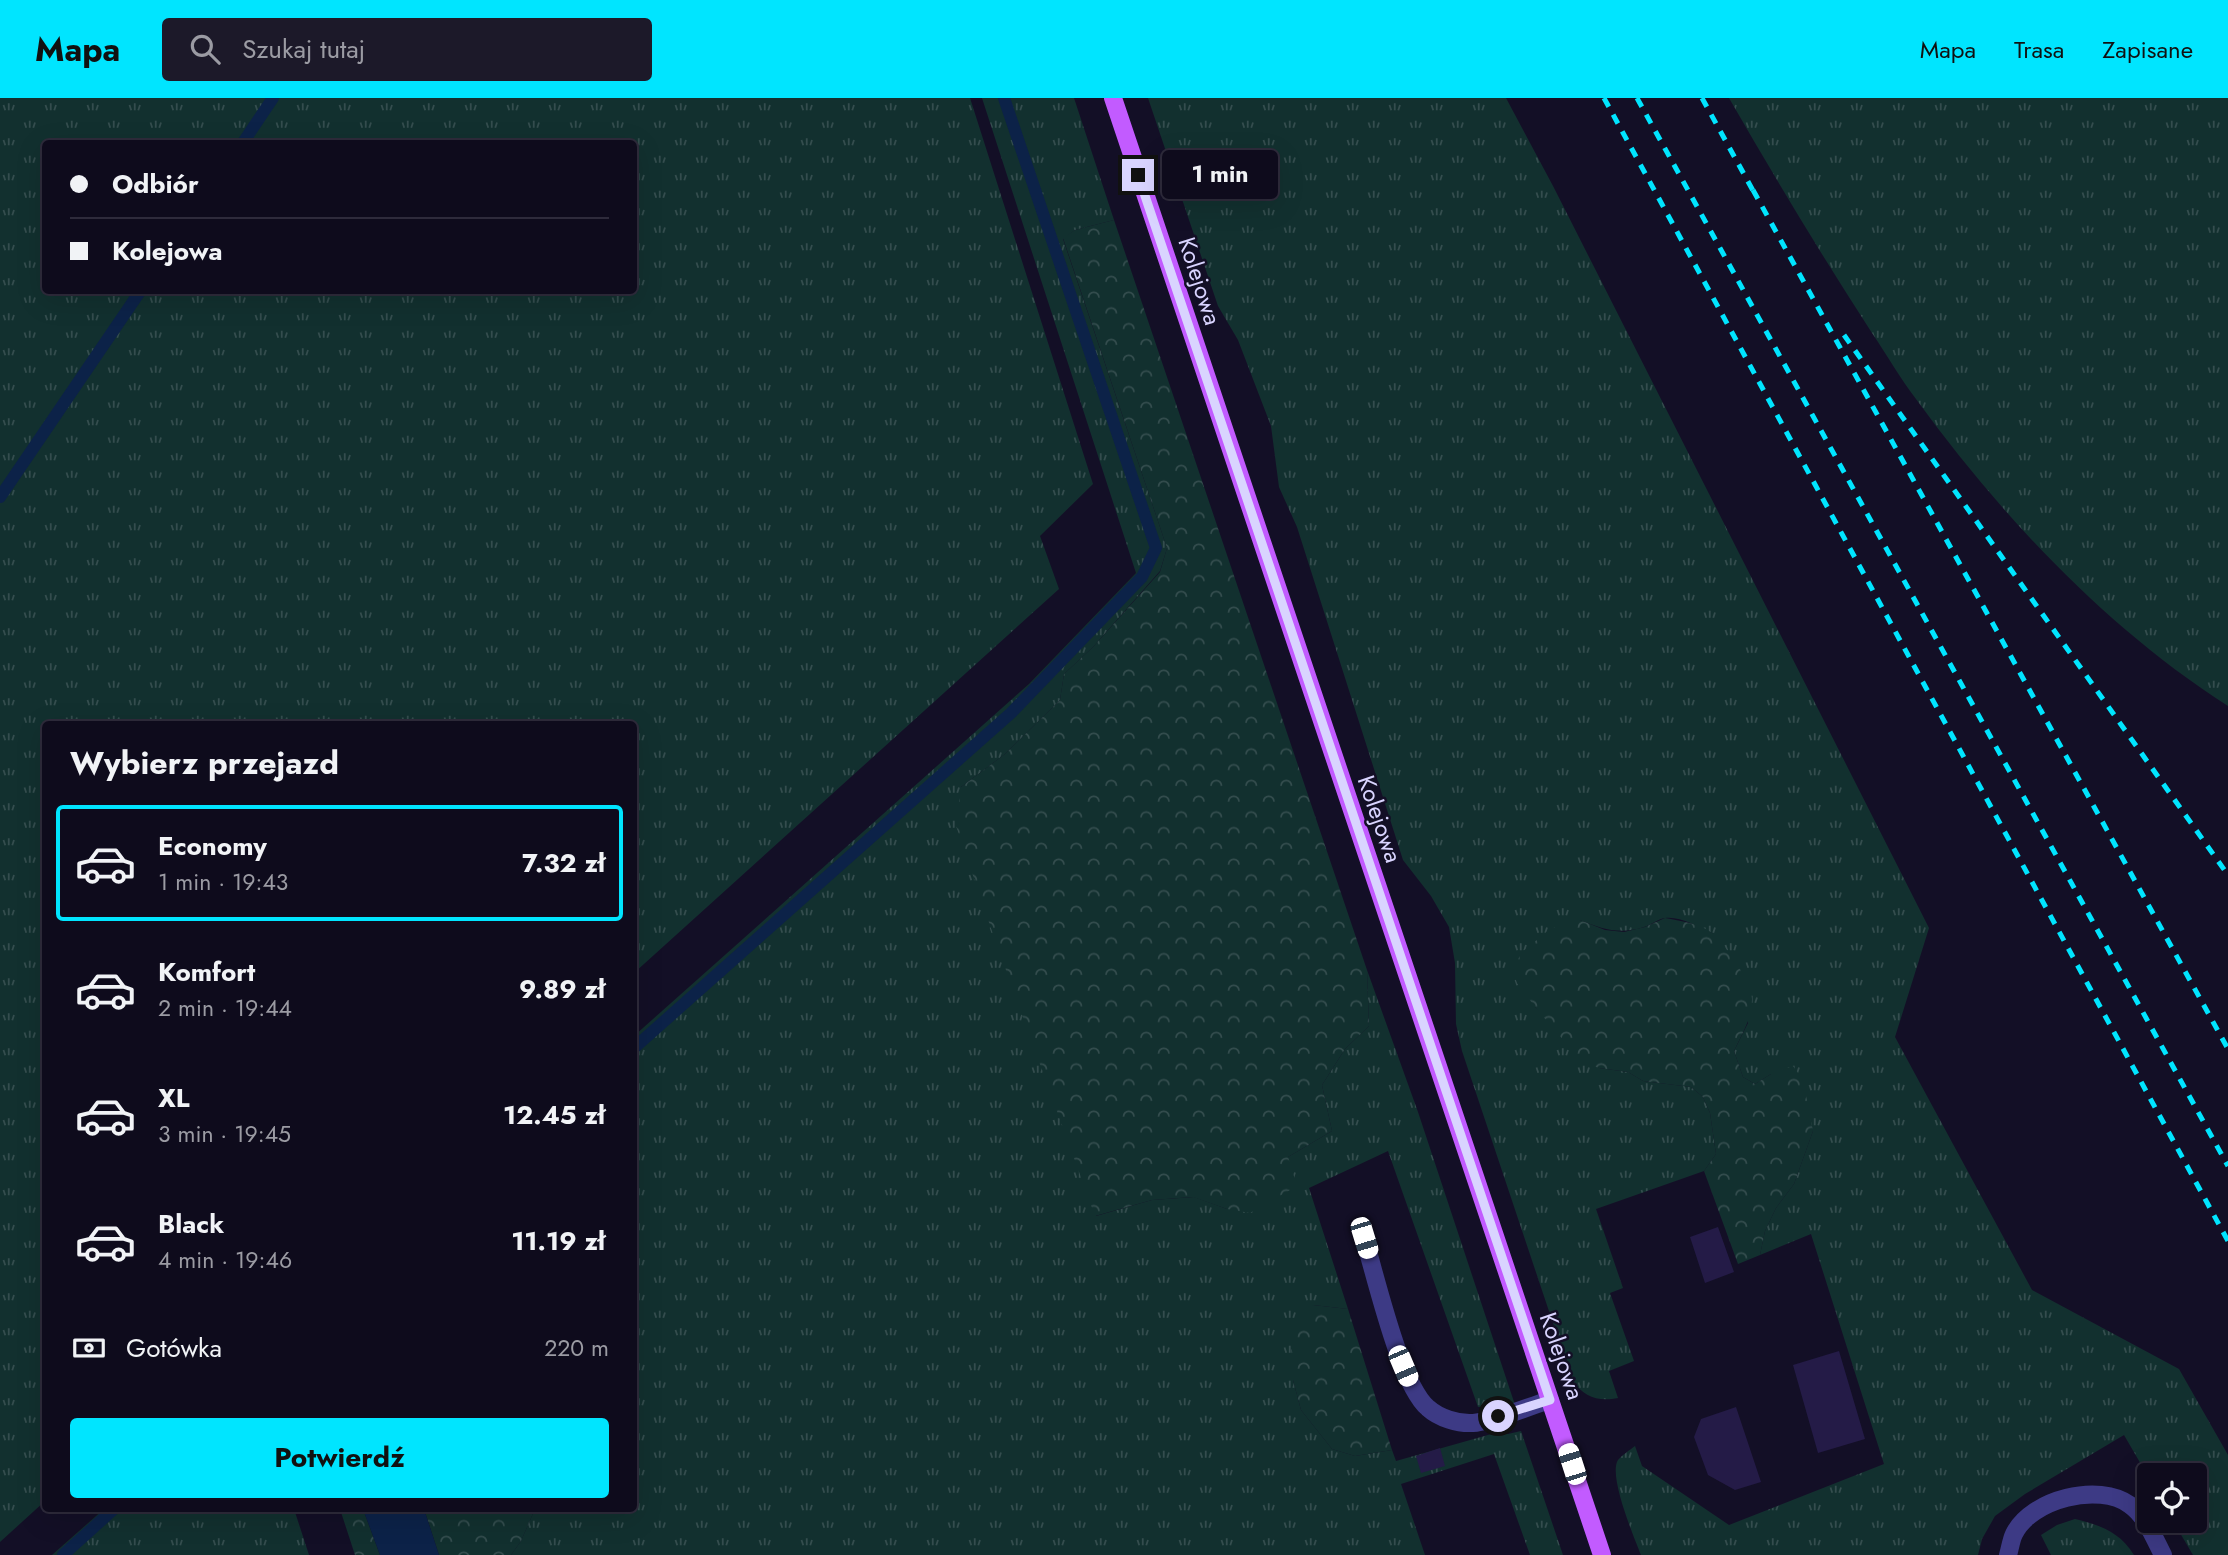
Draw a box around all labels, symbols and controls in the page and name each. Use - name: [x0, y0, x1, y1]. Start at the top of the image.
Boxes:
- search box: [162, 18, 652, 81]
- text: Mapa: [35, 26, 120, 73]
- icon: search: [186, 30, 224, 68]
- text: Szukaj tutaj: [242, 30, 365, 68]
- text: Mapa: [1920, 32, 1976, 67]
- text: Trasa: [2014, 32, 2064, 67]
- text: Zapisane: [2102, 32, 2193, 67]
- callout: 1 min: [1162, 150, 1278, 200]
- text: 1 min: [1191, 157, 1249, 191]
- route end: [1122, 159, 1154, 191]
- text: Odbiór: [112, 165, 199, 203]
- text: Kolejowa: [112, 232, 222, 270]
- street label: Kolejowa: [1169, 233, 1231, 329]
- text: Wybierz przejazd: [70, 740, 339, 786]
- street label: Kolejowa: [1349, 771, 1411, 867]
- text: Economy: [158, 827, 267, 865]
- icon: car: [74, 832, 137, 895]
- text: 7.32 zł: [522, 844, 605, 882]
- text: 1 min · 19:43: [158, 865, 288, 899]
- text: Komfort: [158, 953, 255, 991]
- icon: car: [74, 958, 137, 1021]
- text: 9.89 zł: [519, 970, 605, 1008]
- text: 2 min · 19:44: [158, 991, 292, 1025]
- text: XL: [158, 1079, 190, 1117]
- icon: car: [74, 1084, 137, 1147]
- text: 12.45 zł: [503, 1096, 605, 1134]
- text: 3 min · 19:45: [158, 1117, 291, 1151]
- text: Black: [158, 1205, 224, 1243]
- icon: car: [74, 1210, 137, 1273]
- car: [1348, 1215, 1381, 1261]
- text: 11.19 zł: [511, 1222, 605, 1260]
- text: 4 min · 19:46: [158, 1243, 292, 1277]
- street label: Kolejowa: [1531, 1308, 1593, 1404]
- icon: cash: [70, 1329, 108, 1367]
- text: Gotówka: [126, 1329, 222, 1367]
- text: 220 m: [544, 1331, 609, 1365]
- car: [1386, 1343, 1421, 1389]
- route start: [1482, 1400, 1514, 1432]
- button: Potwierdź: [70, 1418, 609, 1498]
- car: [1556, 1441, 1589, 1487]
- map controls: [2137, 1463, 2207, 1533]
- button: locate: [2137, 1463, 2207, 1533]

